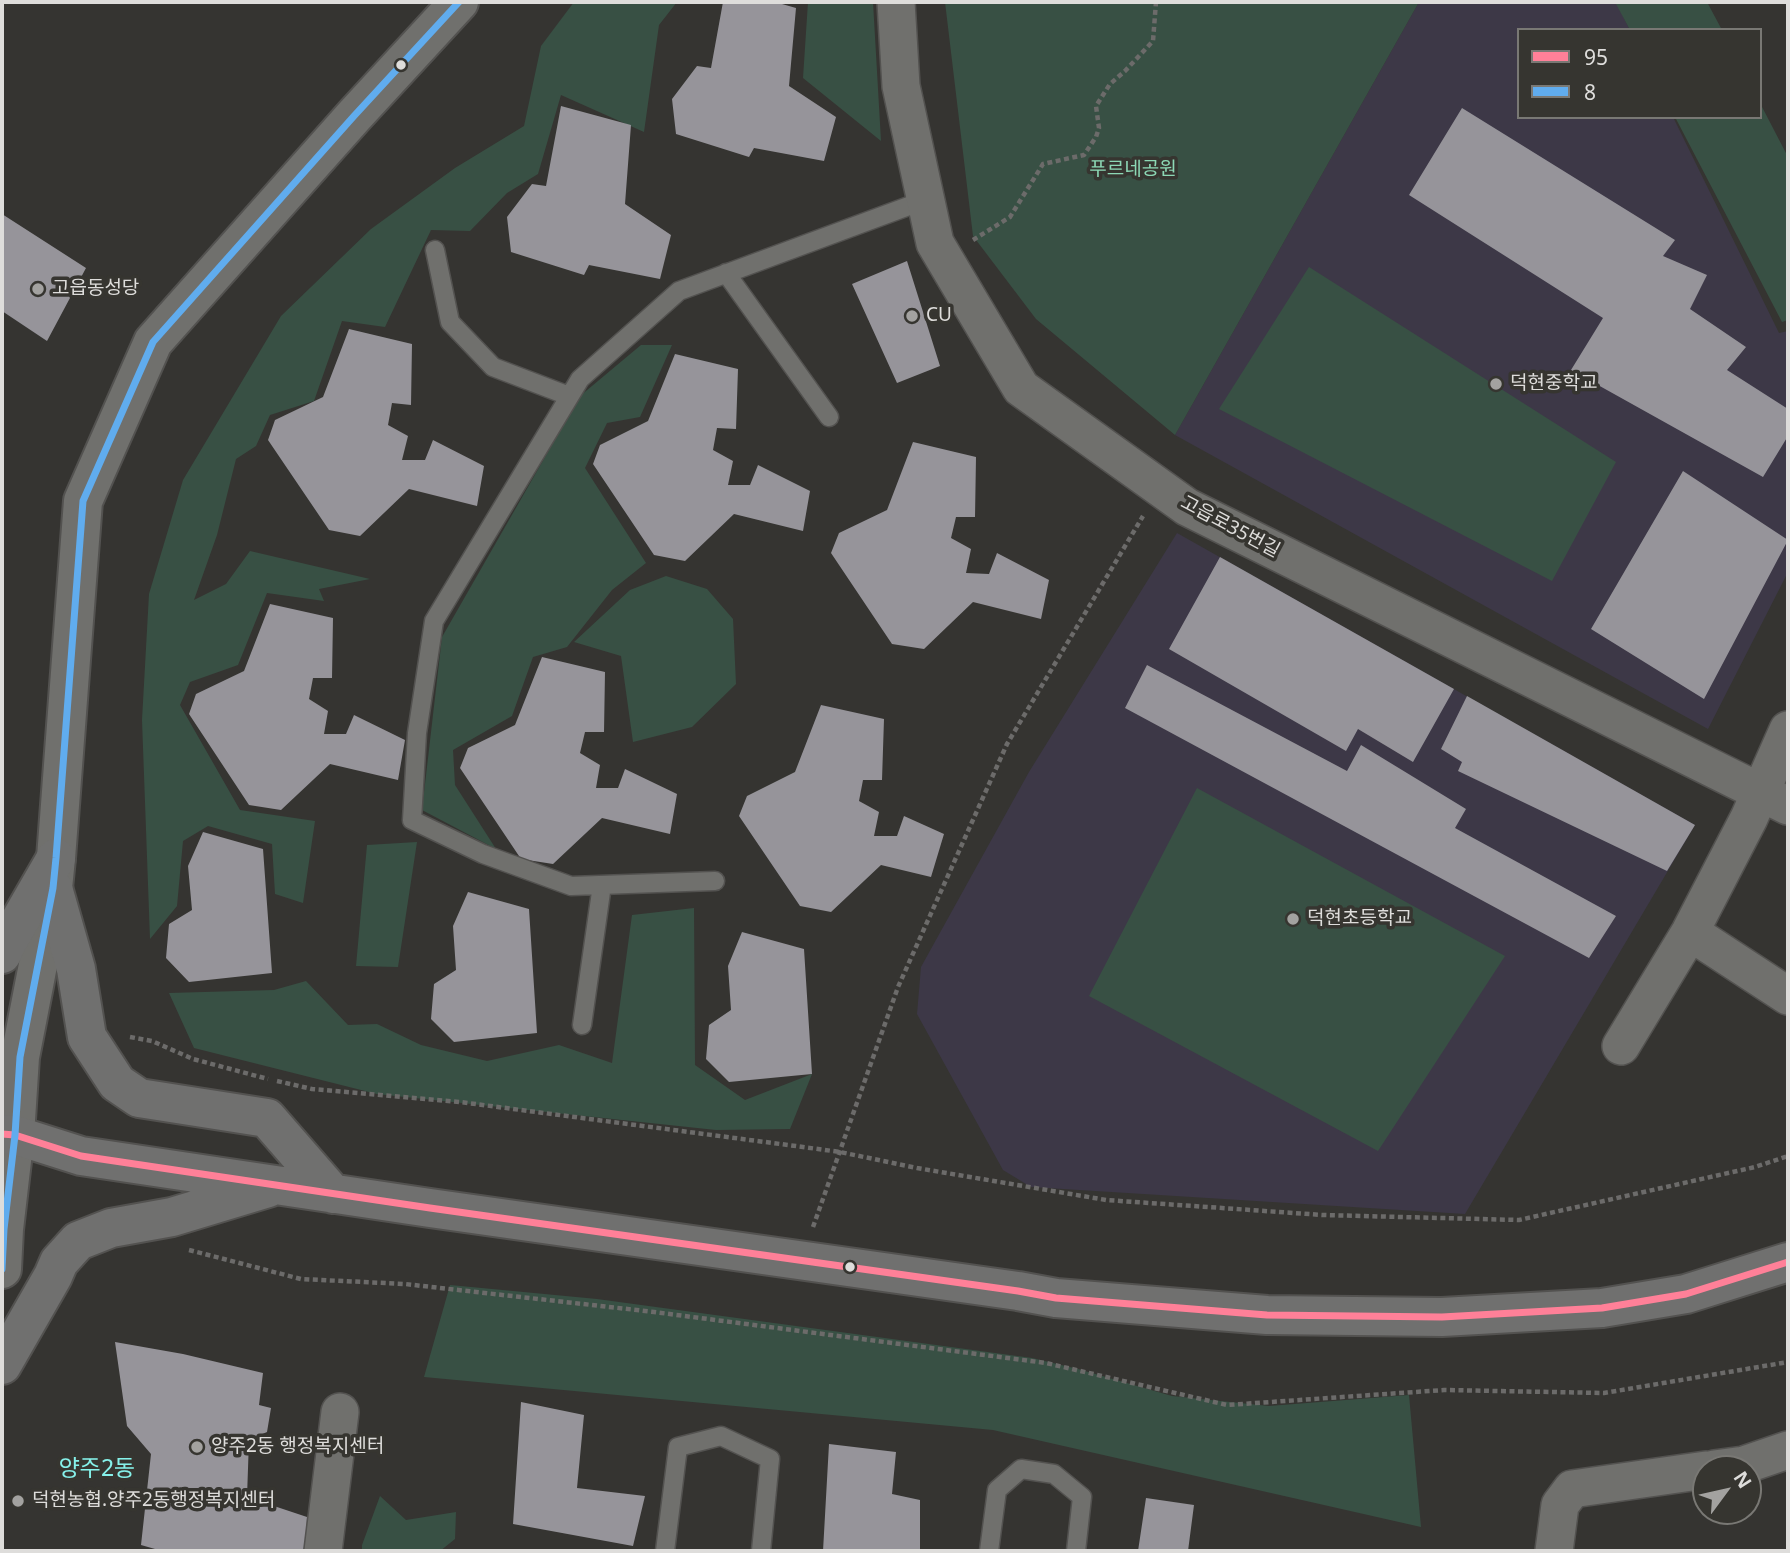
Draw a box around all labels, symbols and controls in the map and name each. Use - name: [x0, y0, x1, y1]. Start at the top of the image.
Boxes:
- legend: [1517, 28, 1762, 119]
- text: 95: [1584, 43, 1608, 71]
- unlabelled marker: [394, 58, 408, 72]
- text: 8: [1584, 78, 1596, 106]
- park label: 푸르네공원: [1089, 159, 1177, 181]
- place label: 고읍동성당: [52, 278, 139, 300]
- marker: 고읍동성당: [30, 281, 46, 297]
- place label: CU: [926, 305, 952, 327]
- marker: CU: [904, 308, 920, 324]
- place label: 덕현중학교: [1510, 373, 1597, 395]
- marker: 덕현중학교: [1488, 376, 1504, 392]
- street label: 고읍로35번길: [1176, 491, 1284, 563]
- place label: 덕현초등학교: [1307, 908, 1412, 930]
- marker: 덕현초등학교: [1285, 911, 1301, 927]
- unlabelled marker: [843, 1260, 857, 1274]
- place label: 양주2동 행정복지센터: [211, 1436, 384, 1458]
- marker: 양주2동 행정복지센터: [189, 1439, 205, 1455]
- district label: 양주2동: [59, 1455, 135, 1483]
- north arrow: [1692, 1455, 1762, 1525]
- text: N: [1728, 1466, 1758, 1493]
- place label: 덕현농협.양주2동행정복지센터: [32, 1490, 275, 1512]
- marker: 덕현농협.양주2동행정복지센터: [10, 1493, 26, 1509]

